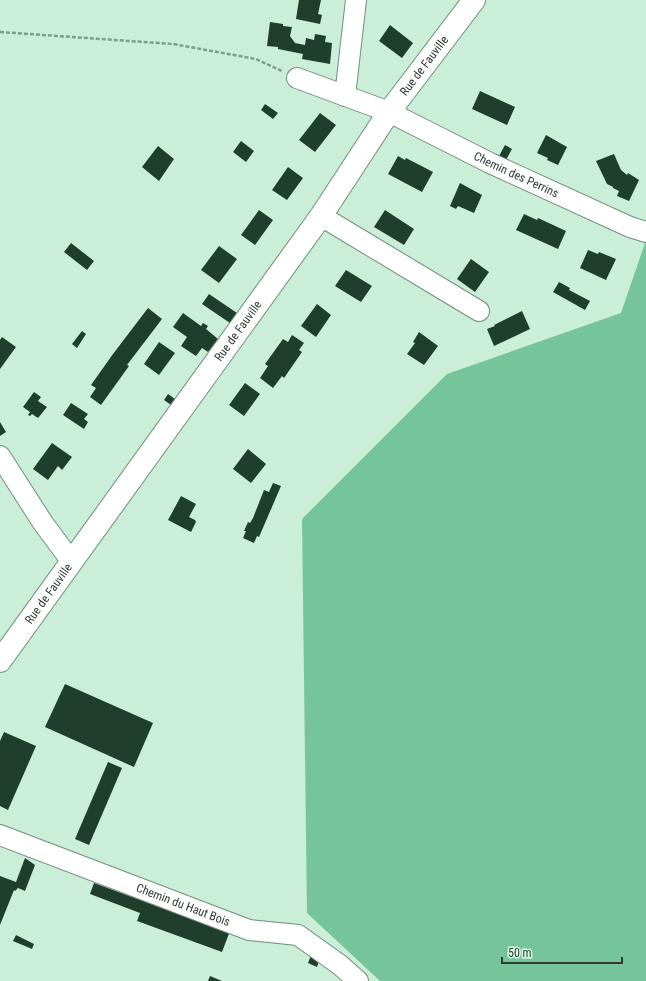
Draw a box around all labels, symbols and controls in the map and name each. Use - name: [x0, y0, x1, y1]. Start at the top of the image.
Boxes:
- street label: Rue de Fauville: [397, 33, 451, 98]
- street label: Chemin des Perrins: [471, 149, 561, 200]
- street label: Rue de Fauville: [212, 298, 265, 364]
- street label: Rue de Fauville: [22, 560, 75, 627]
- street label: Chemin du Haut Bois: [134, 881, 232, 929]
- scale bar: [502, 939, 622, 965]
- text: 50 m: [508, 946, 532, 960]

